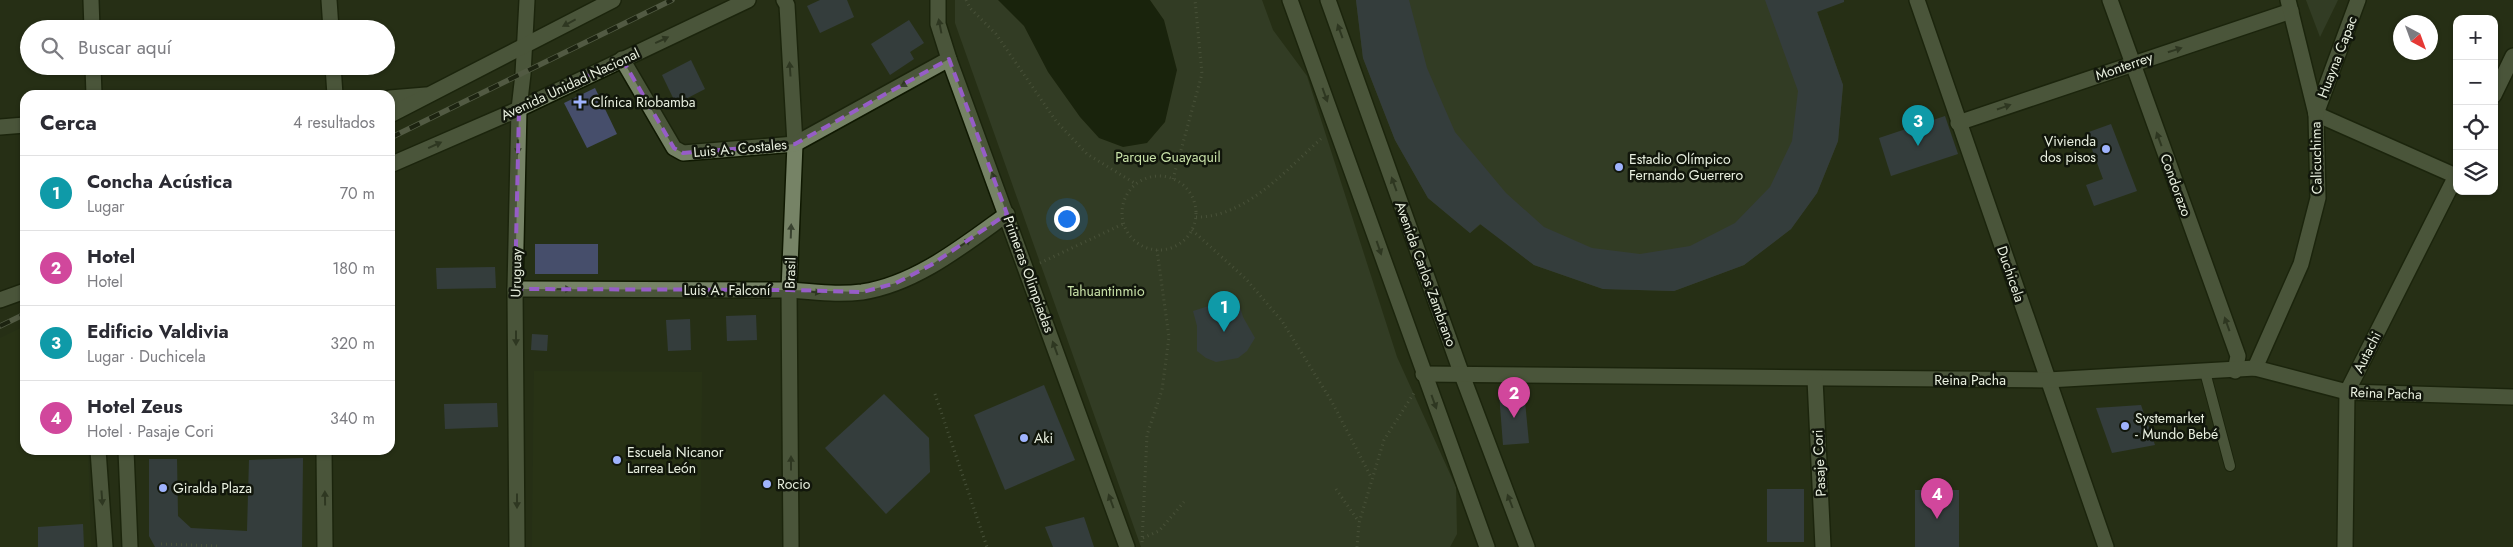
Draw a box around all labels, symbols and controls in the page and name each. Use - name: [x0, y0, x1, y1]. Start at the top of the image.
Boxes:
- street label: Huayna Capac: [2312, 13, 2362, 101]
- north arrow: [2393, 15, 2438, 60]
- map controls: [2453, 15, 2498, 195]
- button: +: [2453, 15, 2498, 60]
- one-way arrow: [562, 19, 577, 27]
- one-way arrow: [936, 19, 944, 34]
- search box: [20, 20, 395, 75]
- one-way arrow: [1336, 24, 1343, 39]
- icon: search: [38, 34, 66, 62]
- text: Buscar aquí: [78, 34, 172, 61]
- one-way arrow: [655, 36, 669, 44]
- street label: Avenida Unidad Nacional: [497, 43, 643, 125]
- one-way arrow: [2168, 45, 2183, 53]
- street label: Monterrey: [2093, 47, 2156, 85]
- one-way arrow: [786, 60, 794, 76]
- button: −: [2453, 60, 2498, 105]
- one-way arrow: [899, 79, 914, 87]
- one-way arrow: [1321, 88, 1329, 103]
- place label: Clínica Riobamba: [591, 92, 696, 112]
- marker: Clínica Riobamba: [573, 95, 587, 109]
- one-way arrow: [1997, 103, 2012, 110]
- pin: 3: [1902, 105, 1934, 146]
- button: locate: [2453, 105, 2498, 150]
- text: Cerca: [40, 108, 97, 138]
- text: 4 resultados: [293, 111, 375, 134]
- street label: Calicuchima: [2305, 122, 2327, 194]
- place label: Vivienda dos pisos: [2040, 131, 2096, 167]
- one-way arrow: [2155, 131, 2163, 146]
- street label: Luis A. Costales: [692, 134, 788, 162]
- one-way arrow: [514, 139, 522, 155]
- one-way arrow: [428, 141, 442, 149]
- marker: Vivienda dos pisos: [2100, 143, 2112, 155]
- park label: Parque Guayaquil: [1115, 147, 1221, 167]
- place label: Estadio Olímpico Fernando Guerrero: [1629, 149, 1743, 185]
- button: layers: [2453, 150, 2498, 195]
- street label: Condorazo: [2155, 151, 2197, 220]
- marker: Estadio Olímpico Fernando Guerrero: [1613, 161, 1625, 173]
- text: Concha Acústica: [87, 168, 232, 195]
- one-way arrow: [990, 171, 998, 186]
- one-way arrow: [1390, 177, 1397, 192]
- text: 1: [52, 182, 60, 205]
- text: 70 m: [340, 182, 375, 205]
- text: Lugar: [87, 195, 125, 218]
- street label: Avenida Carlos Zambrano: [1390, 199, 1462, 350]
- your location: [1054, 206, 1080, 232]
- street label: Primeras Olimpiadas: [999, 213, 1060, 335]
- one-way arrow: [788, 223, 796, 239]
- one-way arrow: [958, 239, 971, 248]
- one-way arrow: [1376, 241, 1383, 256]
- text: Hotel: [87, 243, 135, 270]
- street label: Duchicela: [1992, 243, 2030, 305]
- street label: Uruguay: [506, 247, 526, 298]
- text: 2: [51, 257, 61, 280]
- text: 180 m: [332, 257, 375, 280]
- street label: Brasil: [779, 257, 801, 289]
- text: Hotel: [87, 270, 123, 293]
- street label: Luis A. Falconí: [684, 280, 772, 300]
- park label: Tahuantinmio: [1067, 281, 1145, 301]
- one-way arrow: [556, 285, 572, 293]
- one-way arrow: [806, 288, 822, 296]
- pin: 1: [1208, 291, 1240, 332]
- one-way arrow: [2223, 316, 2231, 331]
- text: Edificio Valdivia: [87, 318, 229, 345]
- street label: Autachi: [2348, 328, 2386, 376]
- one-way arrow: [512, 330, 520, 346]
- text: 3: [51, 332, 61, 355]
- text: 320 m: [330, 332, 375, 355]
- one-way arrow: [1051, 341, 1058, 356]
- text: Lugar · Duchicela: [87, 345, 206, 368]
- street label: Reina Pacha: [1934, 370, 2006, 390]
- pin: 2: [1498, 377, 1530, 418]
- street label: Reina Pacha: [2350, 382, 2422, 404]
- text: Hotel Zeus: [87, 393, 183, 420]
- one-way arrow: [1430, 394, 1438, 409]
- text: 4: [50, 407, 62, 430]
- text: 340 m: [330, 407, 375, 430]
- place label: Systemarket - Mundo Bebé: [2135, 408, 2218, 444]
- text: Hotel · Pasaje Cori: [87, 420, 214, 443]
- marker: Systemarket - Mundo Bebé: [2119, 420, 2131, 432]
- place label: Aki: [1034, 428, 1053, 448]
- street label: Pasaje Cori: [1807, 429, 1831, 497]
- marker: Aki: [1018, 432, 1030, 444]
- place label: Escuela Nicanor Larrea León: [627, 442, 724, 478]
- marker: Escuela Nicanor Larrea León: [611, 454, 623, 466]
- one-way arrow: [787, 455, 795, 471]
- place label: Rocio: [777, 474, 811, 494]
- place label: Giralda Plaza: [173, 478, 252, 498]
- marker: Rocio: [761, 478, 773, 490]
- pin: 4: [1921, 478, 1953, 519]
- marker: Giralda Plaza: [157, 482, 169, 494]
- one-way arrow: [321, 490, 329, 506]
- one-way arrow: [98, 491, 106, 507]
- one-way arrow: [513, 493, 521, 509]
- one-way arrow: [1107, 493, 1115, 508]
- one-way arrow: [1506, 494, 1513, 509]

